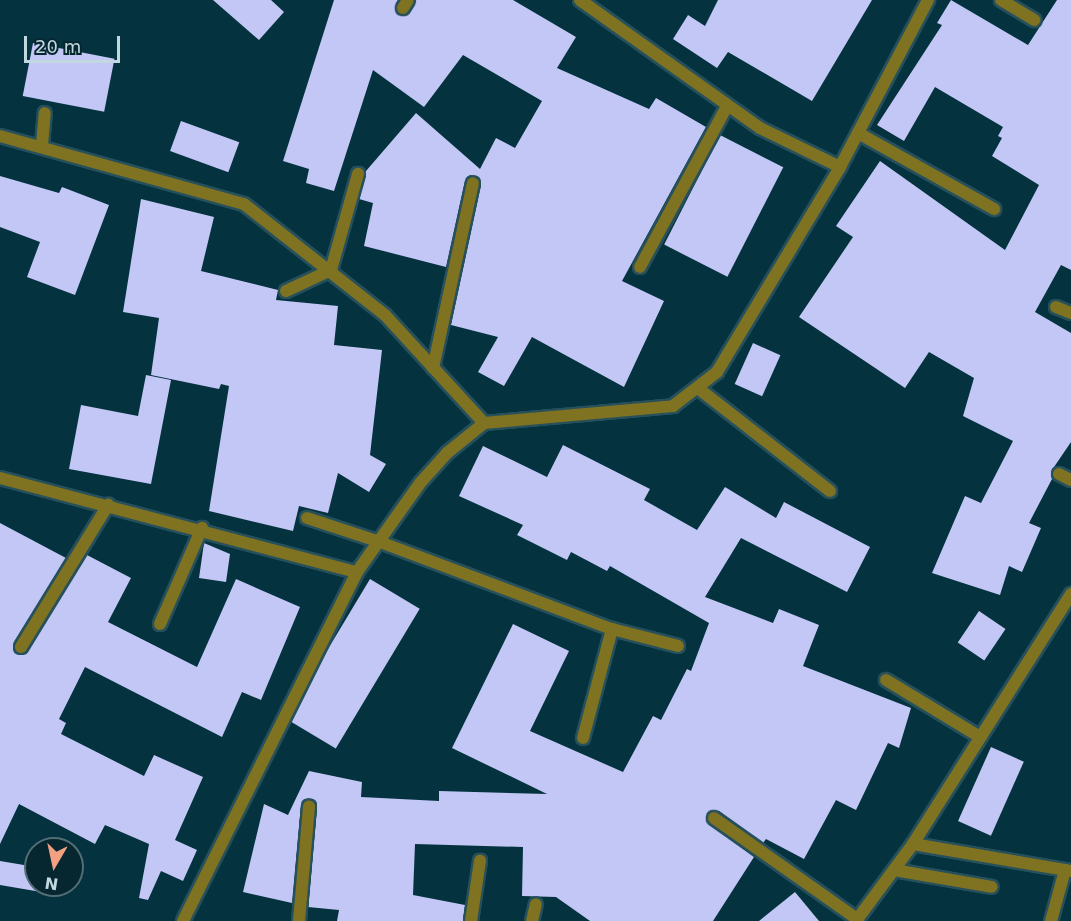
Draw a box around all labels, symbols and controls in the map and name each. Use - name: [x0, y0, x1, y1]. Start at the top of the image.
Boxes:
- scale bar: [27, 24, 123, 62]
- text: 20 m: [35, 36, 81, 57]
- north arrow: [24, 837, 84, 897]
- text: N: [43, 873, 60, 894]

